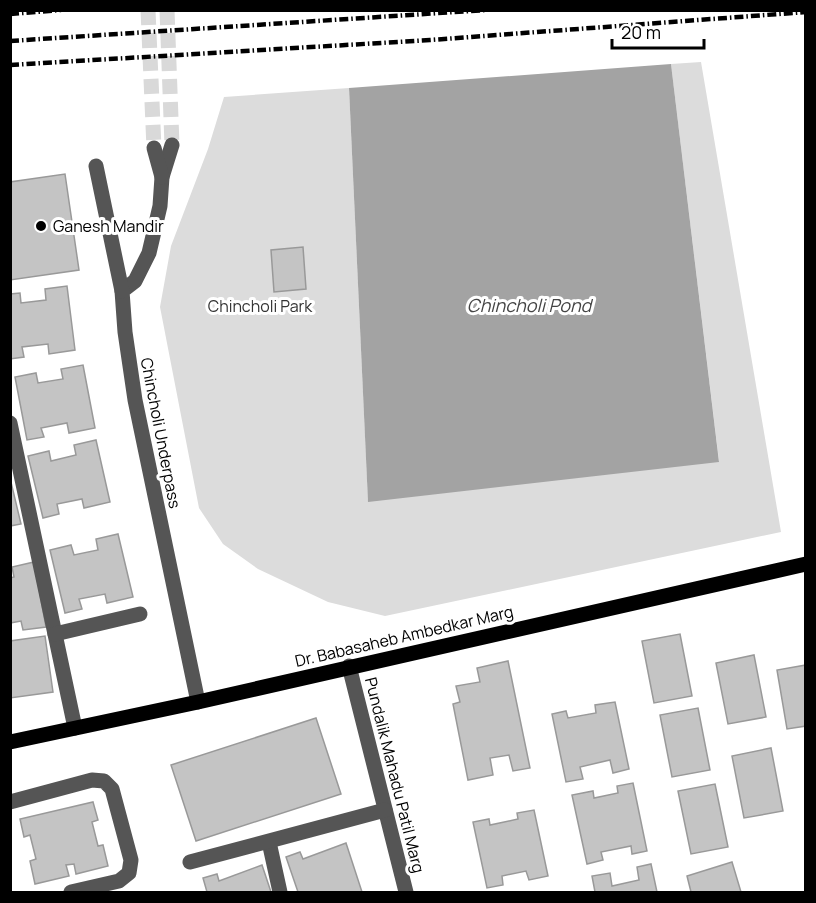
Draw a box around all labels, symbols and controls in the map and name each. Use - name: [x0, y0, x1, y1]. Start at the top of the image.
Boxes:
- scale bar: [612, 12, 704, 50]
- text: 20 m: [621, 20, 661, 44]
- place label: Ganesh Mandir: [53, 215, 164, 237]
- marker: Ganesh Mandir: [34, 219, 48, 233]
- water label: Chincholi Pond: [467, 293, 594, 317]
- park label: Chincholi Park: [208, 295, 313, 317]
- street label: Chincholi Underpass: [136, 356, 186, 510]
- street label: Dr. Babasaheb Ambedkar Marg: [293, 600, 515, 672]
- street label: Pundalik Mahadu Patil Marg: [360, 675, 430, 875]

